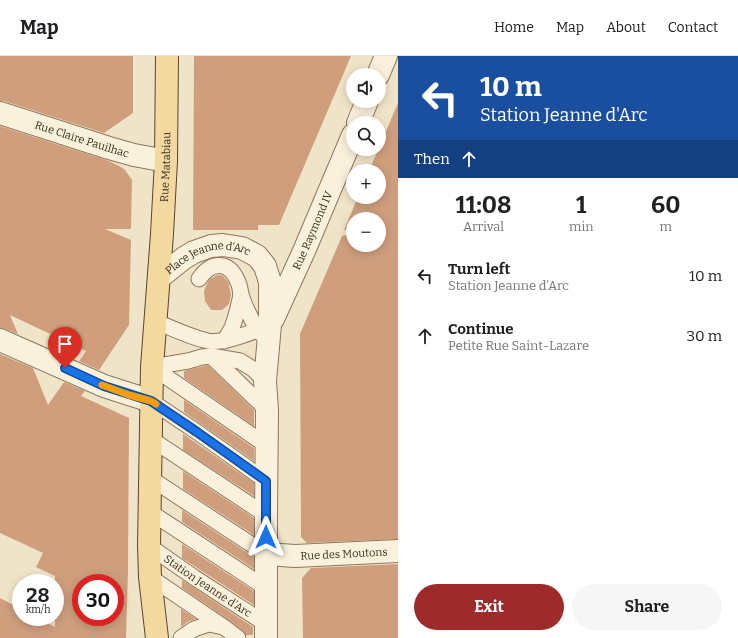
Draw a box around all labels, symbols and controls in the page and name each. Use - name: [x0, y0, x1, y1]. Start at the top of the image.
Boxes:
- text: Map: [20, 16, 59, 39]
- text: Home: [494, 19, 534, 36]
- text: Map: [556, 19, 584, 36]
- text: About: [606, 19, 646, 36]
- text: Contact: [668, 19, 718, 36]
- map controls: [346, 68, 386, 252]
- button: sound: [346, 68, 386, 108]
- text: 10 m: [480, 70, 542, 103]
- icon: left: [414, 72, 466, 124]
- text: Station Jeanne d'Arc: [480, 104, 648, 126]
- button: search: [346, 116, 386, 156]
- street label: Rue Claire Pauilhac: [33, 119, 131, 160]
- street label: Rue Matabiau: [158, 132, 173, 202]
- icon: ahead: [458, 148, 480, 170]
- text: Then: [414, 150, 450, 168]
- button: +: [346, 164, 386, 204]
- street label: Rue Raymond IV: [290, 189, 336, 272]
- text: 11:08: [456, 191, 512, 219]
- text: 1: [576, 191, 586, 219]
- text: 60: [651, 191, 680, 219]
- button: −: [346, 212, 386, 252]
- text: Arrival: [463, 219, 504, 234]
- text: min: [569, 219, 594, 234]
- text: m: [660, 219, 672, 234]
- street label: Place Jeanne d'Arc: [163, 239, 253, 277]
- text: Turn left: [448, 260, 510, 278]
- icon: left: [414, 265, 436, 287]
- text: 10 m: [689, 267, 722, 285]
- text: Station Jeanne d'Arc: [448, 278, 569, 293]
- text: Continue: [448, 320, 514, 338]
- icon: ahead: [414, 325, 436, 347]
- pin: [48, 327, 82, 368]
- text: 30 m: [687, 327, 722, 345]
- icon: arrive: [54, 333, 76, 355]
- text: Petite Rue Saint-Lazare: [448, 338, 589, 353]
- position arrow: [245, 516, 287, 558]
- street label: Rue des Moutons: [300, 546, 388, 563]
- street label: Station Jeanne d'Arc: [161, 552, 254, 620]
- speed limit sign: 30: [72, 574, 124, 626]
- text: 28: [26, 583, 50, 607]
- button: Exit: [414, 584, 564, 630]
- button: Share: [572, 584, 722, 630]
- text: km/h: [26, 604, 50, 616]

